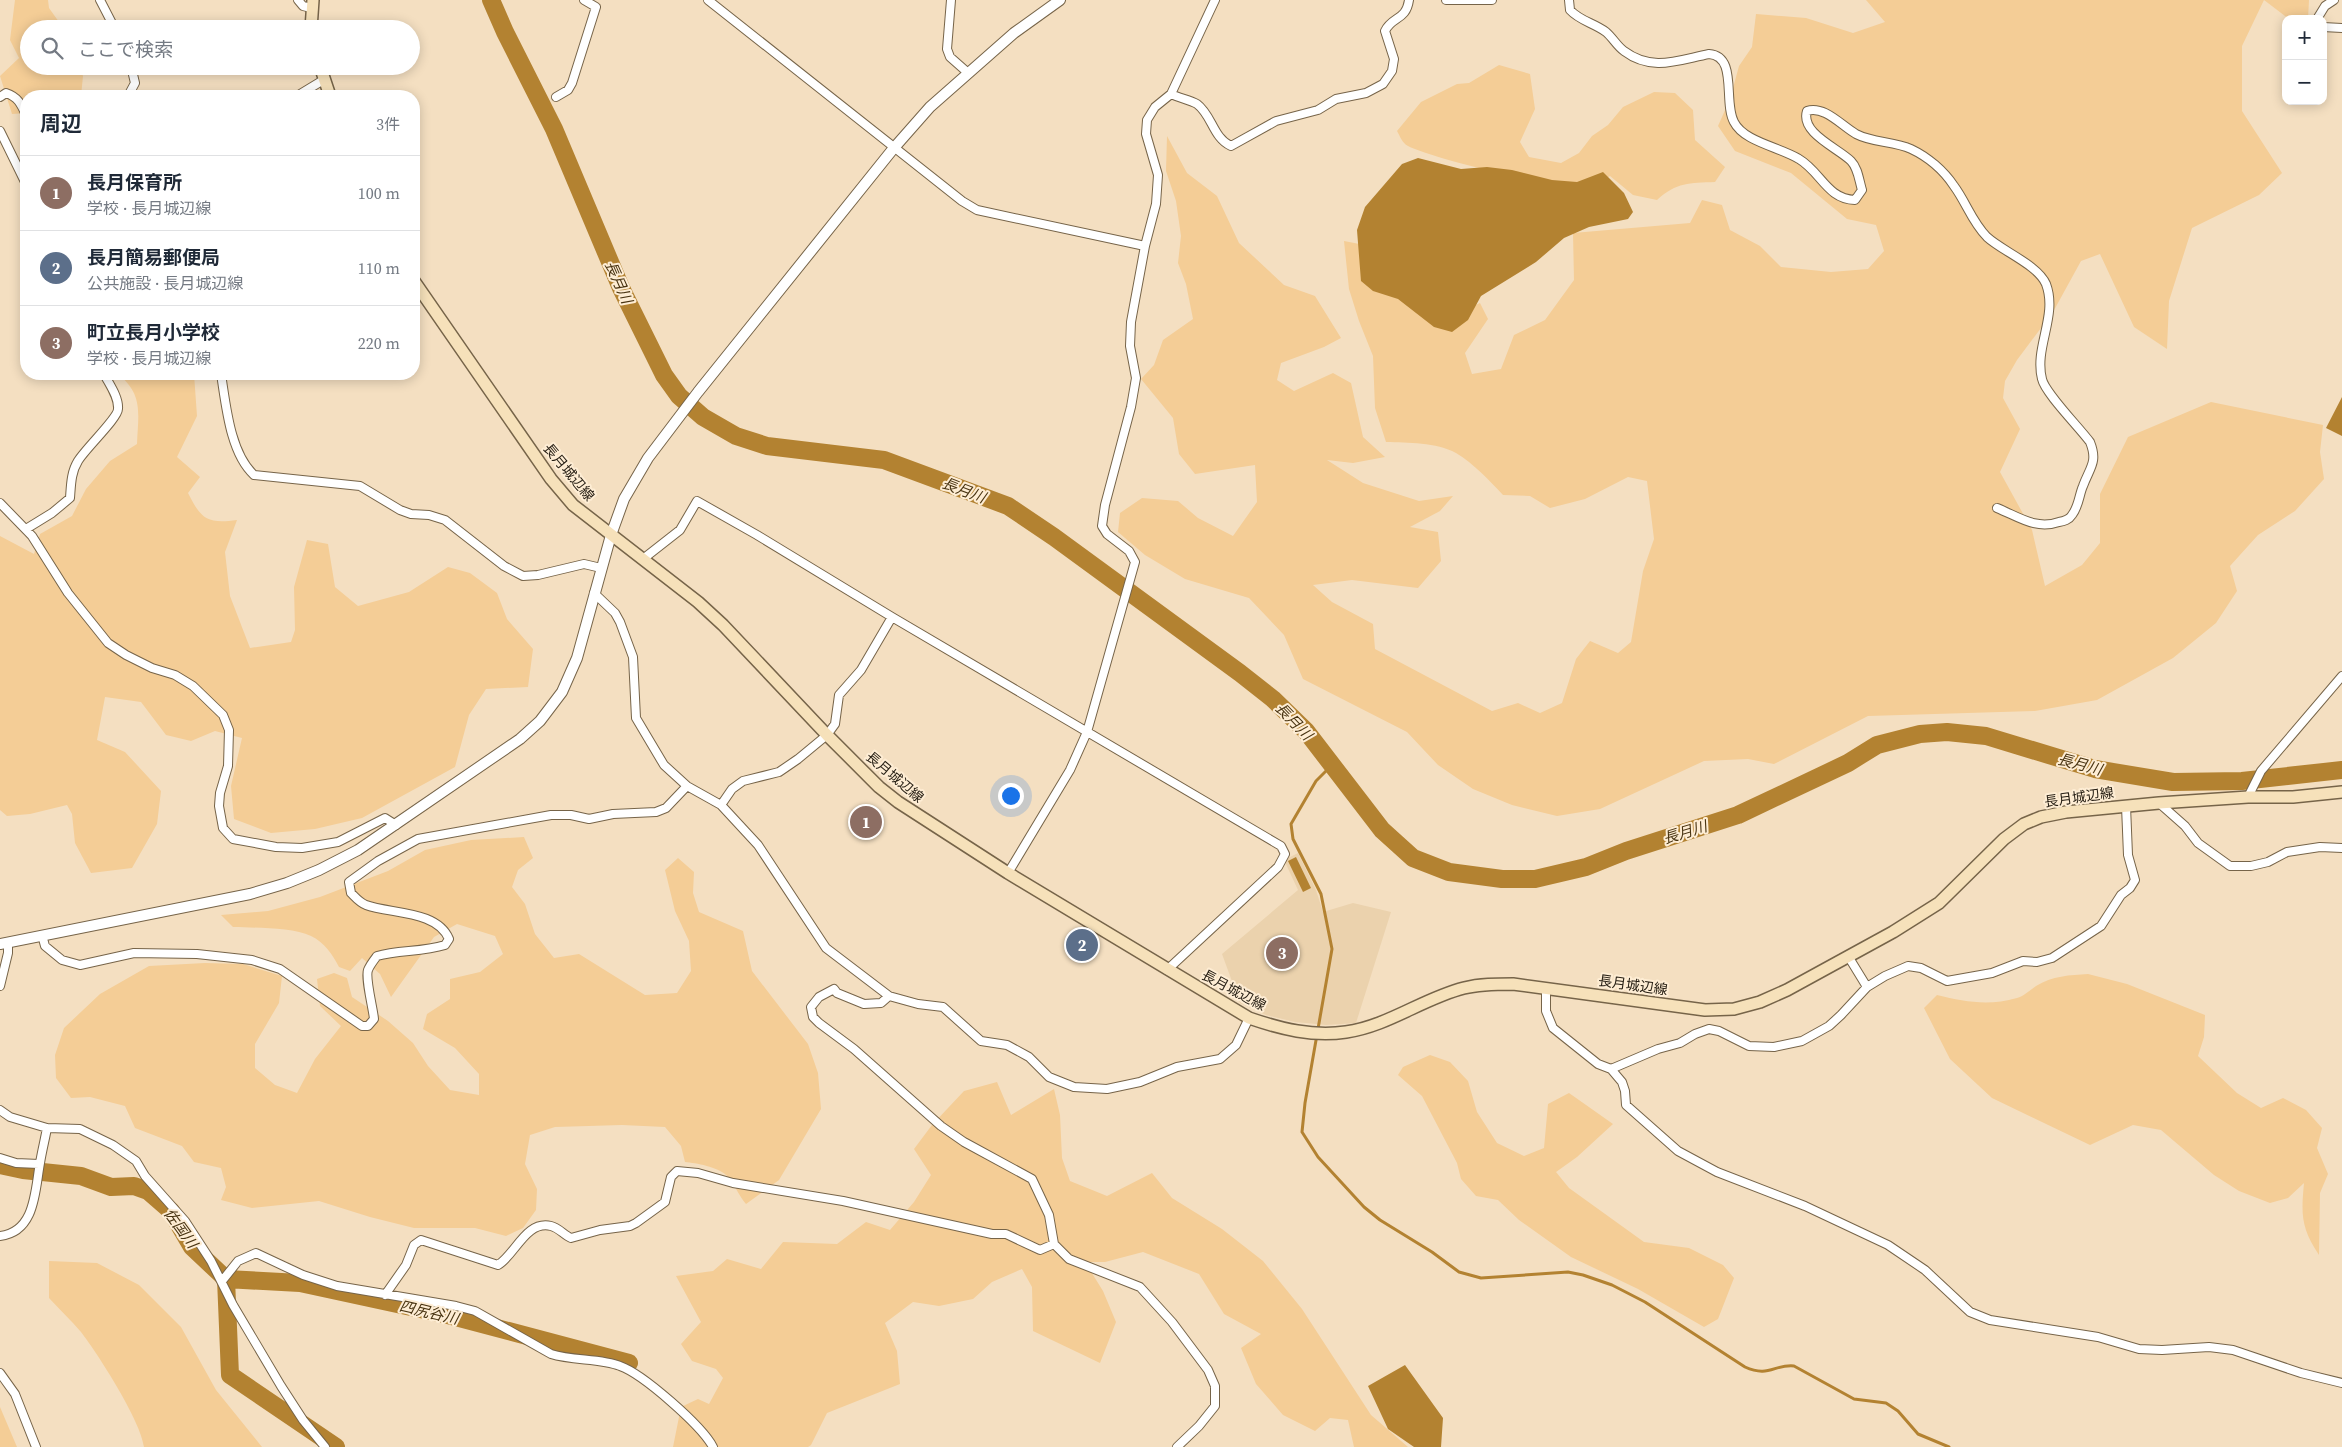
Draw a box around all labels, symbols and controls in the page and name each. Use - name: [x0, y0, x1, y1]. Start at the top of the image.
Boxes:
- map controls: [2282, 15, 2327, 105]
- button: +: [2282, 15, 2327, 60]
- search box: [20, 20, 420, 75]
- icon: search: [38, 34, 66, 62]
- text: ここで検索: [78, 36, 173, 62]
- button: −: [2282, 60, 2327, 105]
- text: 周辺: [40, 109, 82, 138]
- text: 3件: [376, 113, 400, 135]
- text: 長月保育所: [87, 169, 182, 195]
- text: 1: [52, 182, 60, 204]
- text: 100 m: [358, 182, 400, 204]
- text: 学校 · 長月城辺線: [87, 197, 211, 219]
- text: 長月簡易郵便局: [87, 244, 220, 270]
- text: 2: [52, 257, 60, 279]
- text: 110 m: [358, 257, 400, 279]
- water label: 長月川: [600, 257, 639, 309]
- text: 公共施設 · 長月城辺線: [87, 272, 243, 294]
- text: 町立長月小学校: [87, 319, 220, 345]
- text: 3: [52, 332, 60, 354]
- text: 220 m: [358, 332, 400, 354]
- text: 学校 · 長月城辺線: [87, 347, 211, 369]
- street label: 長月城辺線: [539, 439, 599, 505]
- water label: 長月川: [939, 472, 991, 509]
- water label: 長月川: [1271, 698, 1319, 746]
- street label: 長月城辺線: [862, 747, 928, 807]
- water label: 長月川: [2056, 748, 2106, 780]
- street label: 長月城辺線: [2043, 782, 2115, 812]
- your location: [998, 783, 1024, 809]
- pin: 1: [850, 803, 882, 841]
- water label: 長月川: [1660, 815, 1711, 849]
- pin: 2: [1066, 926, 1098, 964]
- pin: 3: [1266, 934, 1298, 972]
- street label: 長月城辺線: [1198, 965, 1270, 1015]
- street label: 長月城辺線: [1597, 970, 1669, 1000]
- water label: 佐国川: [159, 1204, 204, 1254]
- water label: 四尻谷川: [397, 1295, 463, 1329]

